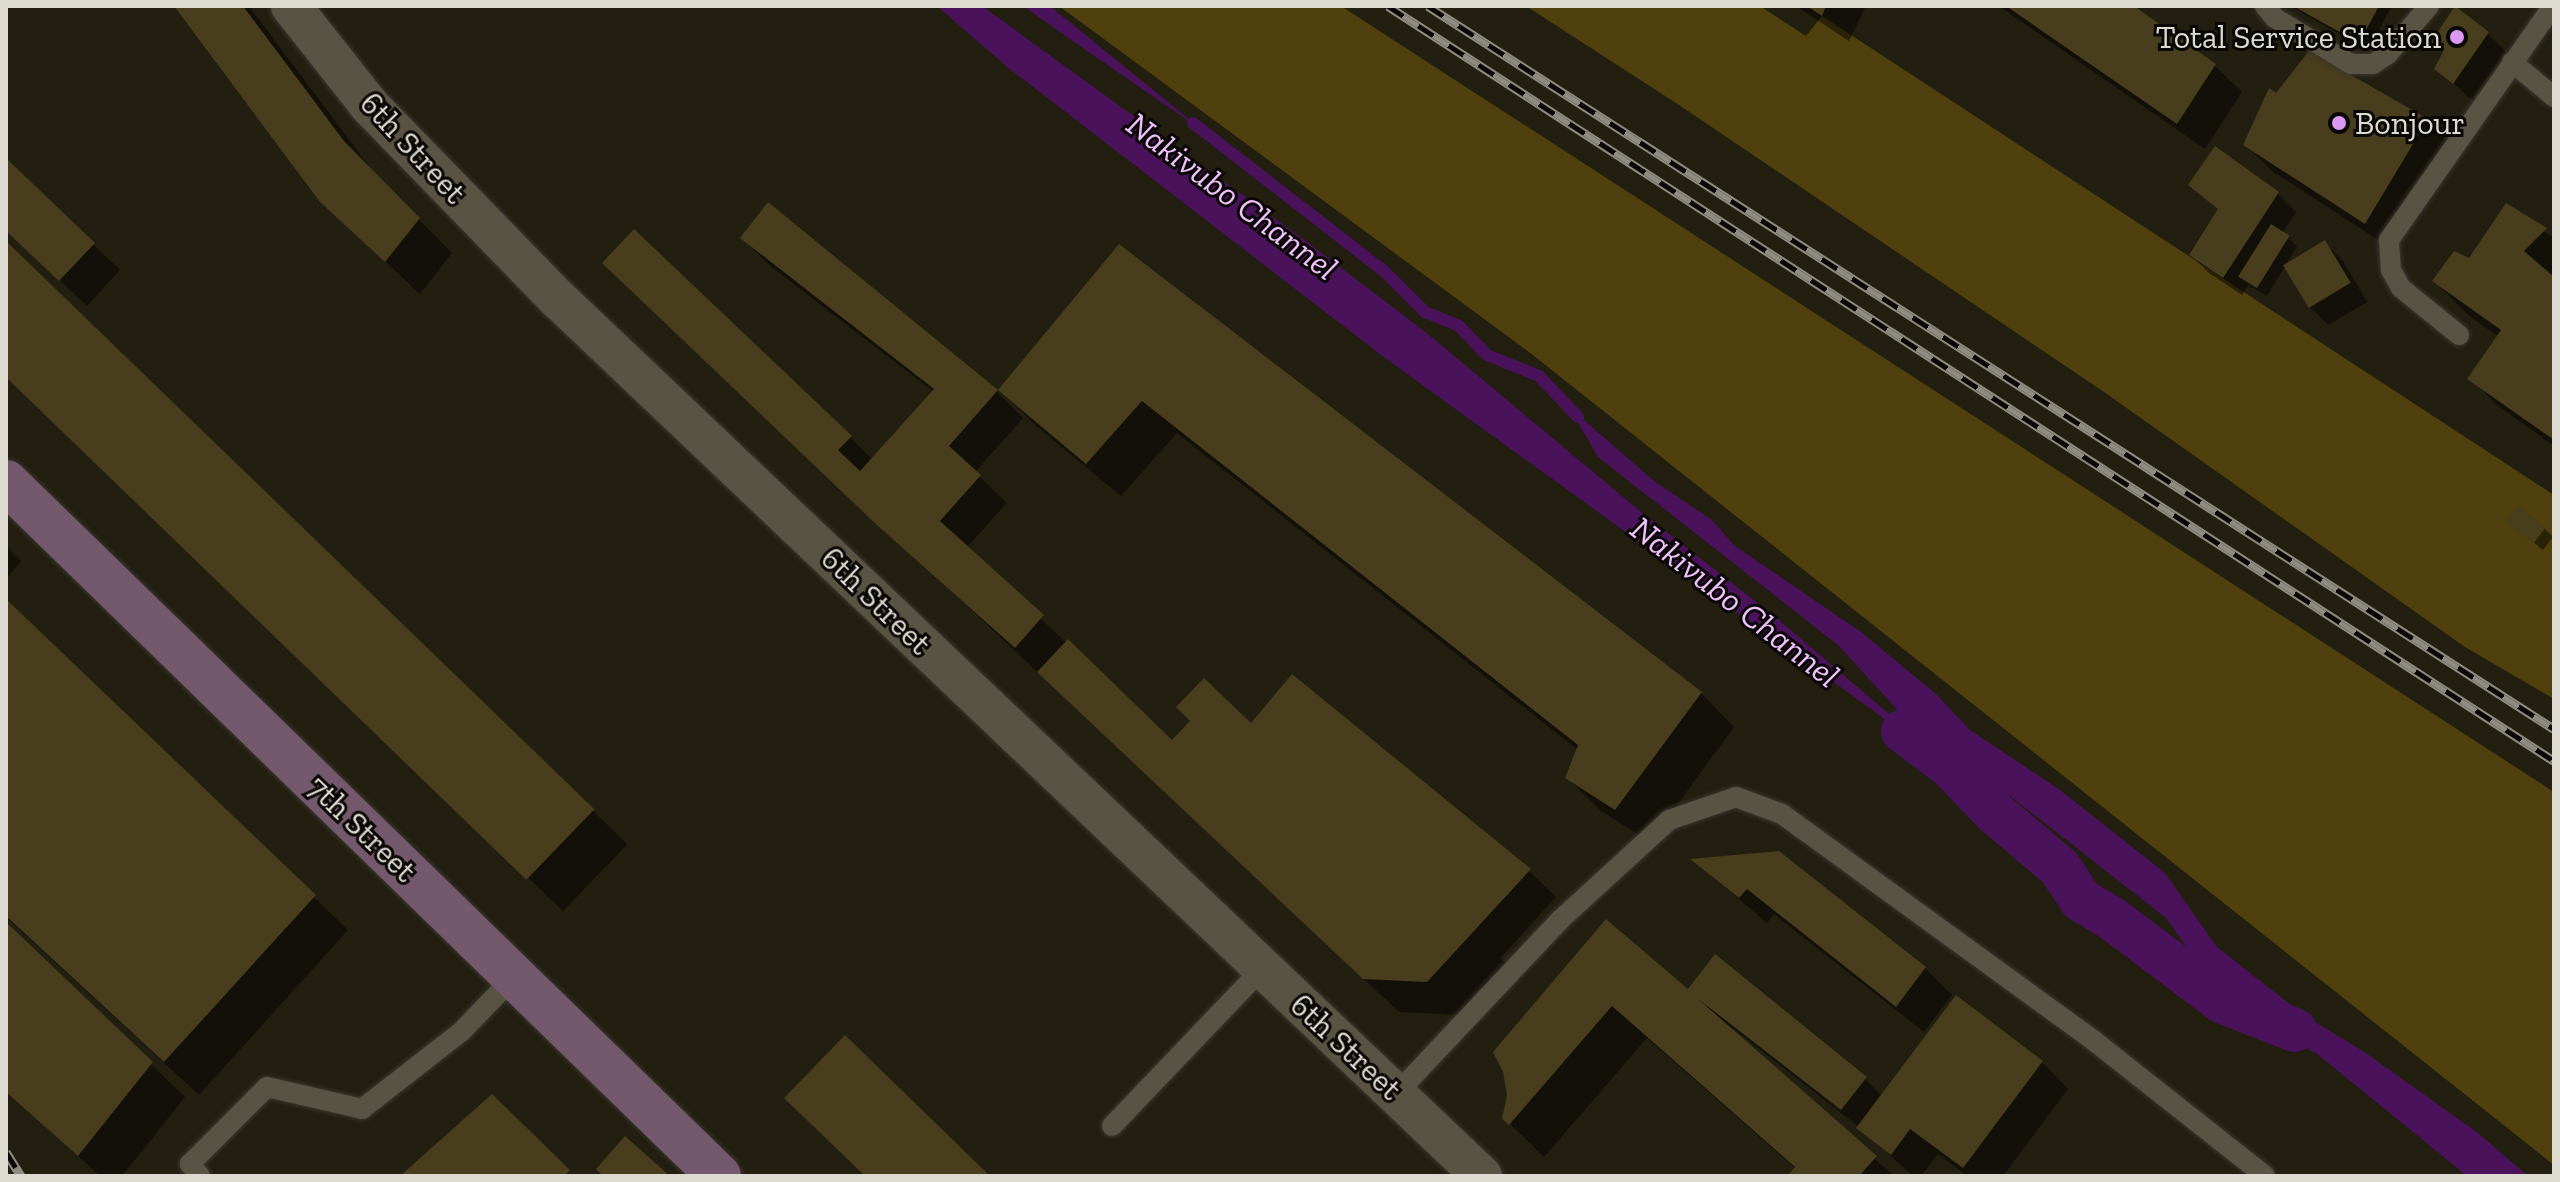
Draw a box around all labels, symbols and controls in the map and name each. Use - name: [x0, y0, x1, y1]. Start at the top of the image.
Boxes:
- place label: Total Service Station: [2156, 18, 2441, 56]
- marker: Total Service Station: [2448, 28, 2466, 46]
- street label: 6th Street: [352, 84, 474, 212]
- water label: Nakivubo Channel: [1119, 103, 1345, 289]
- place label: Bonjour: [2355, 104, 2465, 142]
- marker: Bonjour: [2330, 114, 2348, 132]
- water label: Nakivubo Channel: [1623, 508, 1847, 696]
- street label: 6th Street: [813, 539, 939, 663]
- street label: 7th Street: [300, 768, 424, 890]
- street label: 6th Street: [1282, 986, 1410, 1108]

